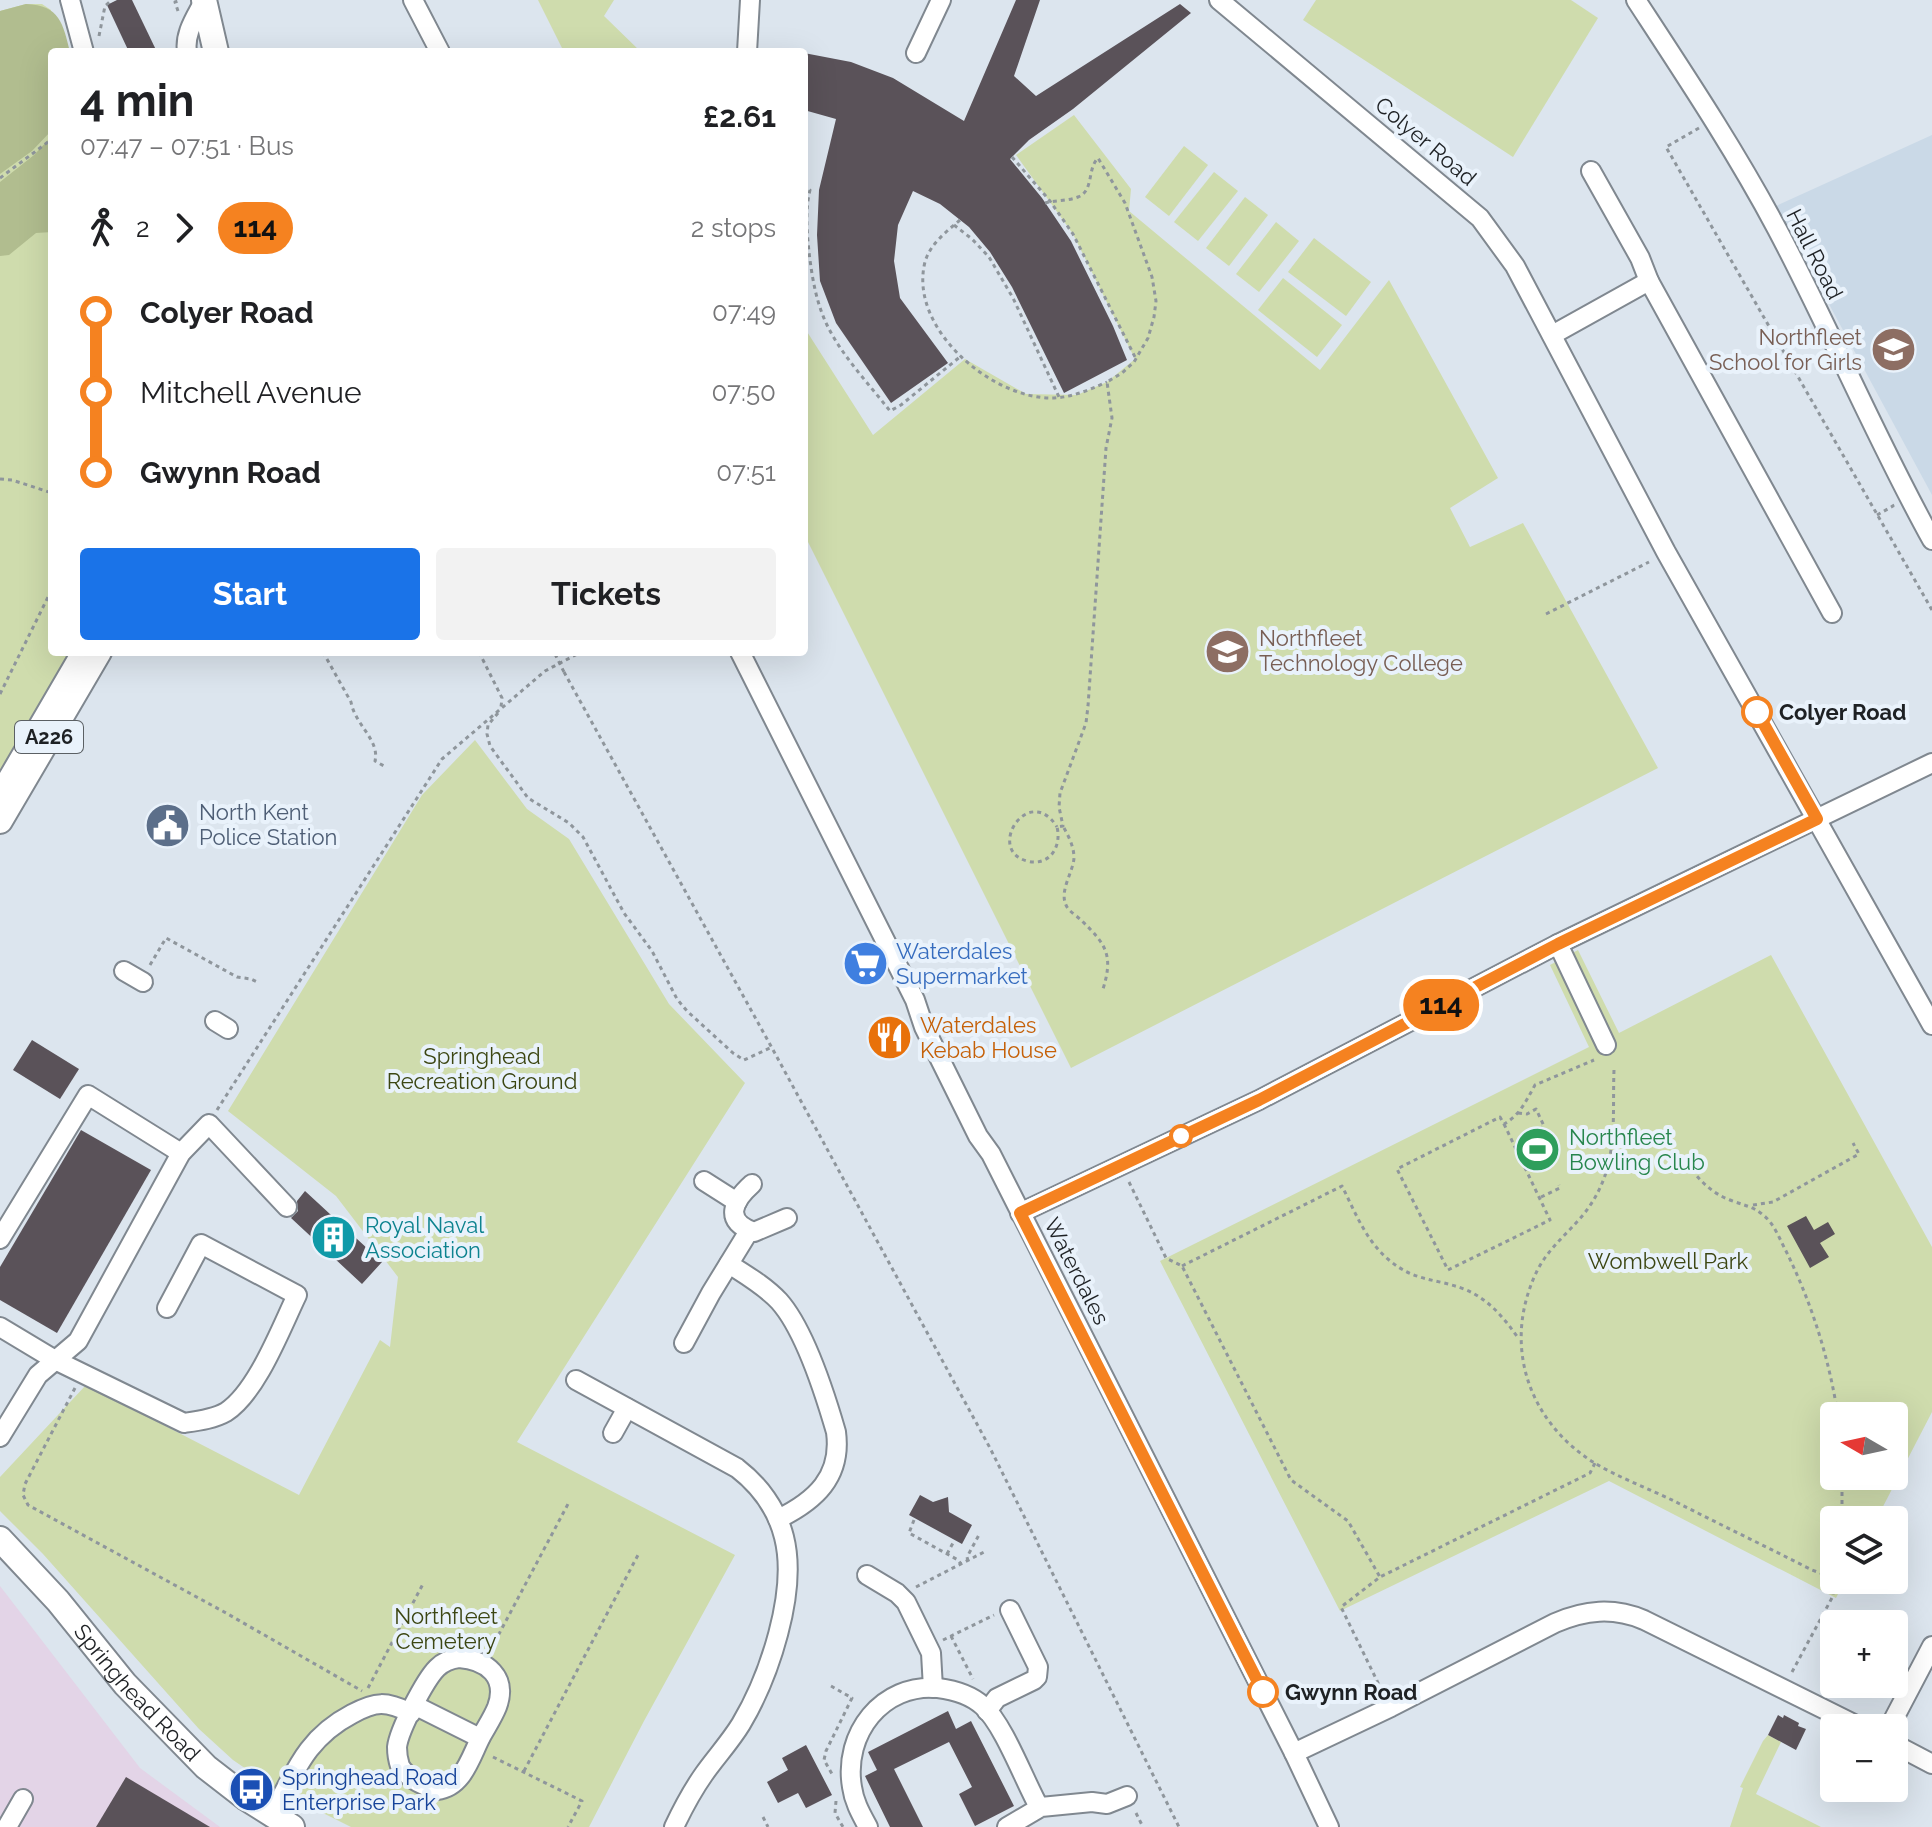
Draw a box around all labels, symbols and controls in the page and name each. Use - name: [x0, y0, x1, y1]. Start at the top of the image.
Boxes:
- text: 4 min: [80, 75, 194, 126]
- street label: Colyer Road: [1370, 91, 1482, 191]
- text: £2.61: [703, 99, 776, 134]
- text: 07:47 – 07:51 · Bus: [80, 131, 294, 161]
- street label: Hall Road: [1781, 205, 1849, 303]
- icon: walk: [80, 206, 124, 250]
- icon: forward: [162, 206, 206, 250]
- text: 114: [234, 211, 277, 244]
- text: 2: [136, 213, 150, 243]
- text: 2 stops: [691, 213, 776, 243]
- text: Colyer Road: [140, 295, 314, 330]
- text: 07:49: [712, 297, 776, 327]
- place label: Northfleet School for Girls: [1709, 324, 1863, 375]
- school or university icon: Northfleet School for Girls: [1869, 326, 1917, 374]
- text: Mitchell Avenue: [140, 375, 362, 410]
- text: 07:50: [711, 377, 776, 407]
- text: Gwynn Road: [140, 455, 321, 490]
- text: 07:51: [716, 457, 776, 487]
- button: Start: [80, 548, 420, 640]
- button: Tickets: [436, 548, 776, 640]
- place label: Northfleet Technology College: [1259, 625, 1463, 676]
- school or university icon: Northfleet Technology College: [1204, 627, 1252, 675]
- marker: Colyer Road: [1742, 697, 1772, 727]
- place label: Colyer Road: [1779, 699, 1906, 725]
- road number: A226: [15, 721, 83, 753]
- place label: North Kent Police Station: [199, 799, 337, 850]
- public building icon: North Kent Police Station: [144, 801, 192, 849]
- place label: Waterdales Supermarket: [896, 938, 1028, 989]
- supermarket icon: Waterdales Supermarket: [841, 940, 889, 988]
- line badge: 114: [1395, 979, 1487, 1031]
- text: 114: [1419, 988, 1463, 1021]
- place label: Waterdales Kebab House: [920, 1012, 1057, 1063]
- restaurant icon: Waterdales Kebab House: [865, 1014, 913, 1062]
- park label: Springhead Recreation Ground: [387, 1043, 577, 1094]
- place label: Northfleet Bowling Club: [1569, 1124, 1705, 1175]
- unlabelled marker: [1170, 1125, 1192, 1147]
- sports icon: Northfleet Bowling Club: [1514, 1126, 1562, 1174]
- place label: Royal Naval Association: [365, 1212, 484, 1263]
- street label: Waterdales: [1039, 1213, 1115, 1329]
- building icon: Royal Naval Association: [310, 1214, 358, 1262]
- park label: Wombwell Park: [1588, 1248, 1748, 1274]
- north arrow: [1820, 1402, 1908, 1490]
- map controls: [1820, 1402, 1908, 1802]
- button: layers: [1820, 1506, 1908, 1594]
- park label: Northfleet Cemetery: [394, 1603, 498, 1654]
- button: +: [1820, 1610, 1908, 1698]
- street label: Springhead Road: [69, 1619, 206, 1766]
- marker: Gwynn Road: [1248, 1677, 1278, 1707]
- place label: Gwynn Road: [1285, 1679, 1418, 1705]
- button: −: [1820, 1714, 1908, 1802]
- place label: Springhead Road Enterprise Park: [282, 1764, 458, 1815]
- bus stop icon: Springhead Road Enterprise Park: [227, 1766, 275, 1814]

